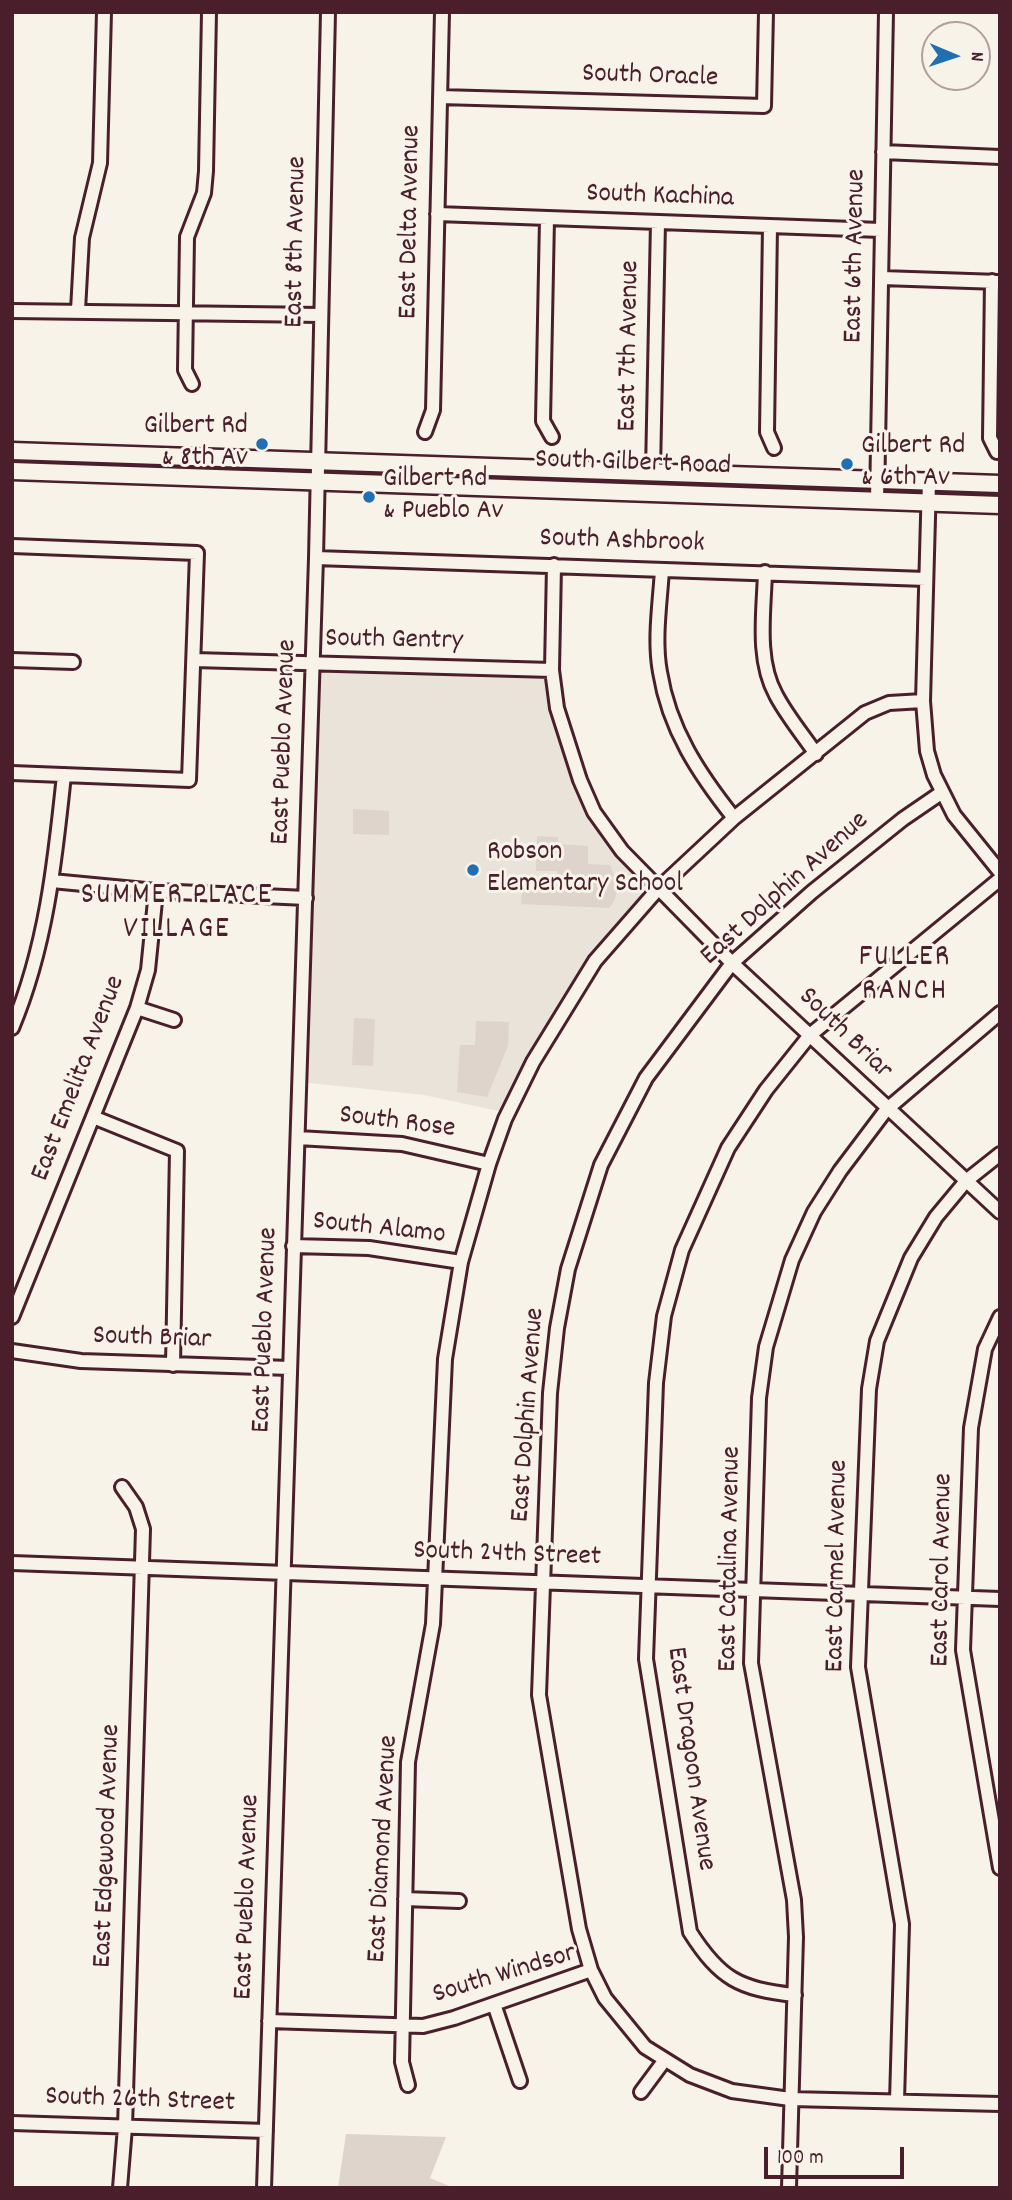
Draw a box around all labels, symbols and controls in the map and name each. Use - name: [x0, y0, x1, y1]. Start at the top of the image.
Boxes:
- north arrow: [921, 21, 991, 91]
- text: N: [962, 52, 989, 62]
- street label: South Oracle: [581, 59, 719, 97]
- street label: East Delta Avenue: [394, 125, 430, 319]
- street label: East 8th Avenue: [280, 156, 316, 328]
- street label: East 6th Avenue: [839, 169, 875, 343]
- street label: South Kachina: [586, 179, 734, 217]
- street label: East 7th Avenue: [613, 260, 649, 432]
- place label: Gilbert Rd & 8th Av: [144, 411, 248, 477]
- place label: Gilbert Rd & 6th Av: [861, 431, 965, 497]
- marker: Gilbert Rd & 8th Av: [254, 436, 270, 452]
- street label: South Gilbert Road: [534, 445, 732, 485]
- marker: Gilbert Rd & 6th Av: [839, 456, 855, 472]
- place label: Gilbert Rd & Pueblo Av: [383, 464, 503, 530]
- marker: Gilbert Rd & Pueblo Av: [361, 489, 377, 505]
- street label: South Ashbrook: [539, 523, 705, 563]
- street label: South Gentry: [325, 624, 463, 660]
- street label: East Pueblo Avenue: [266, 639, 306, 845]
- street label: East Dolphin Avenue: [695, 806, 877, 974]
- place label: Robson Elementary School: [487, 837, 683, 903]
- marker: Robson Elementary School: [465, 862, 481, 878]
- district label: SUMMER PLACE VILLAGE: [82, 880, 272, 950]
- district label: FULLER RANCH: [859, 942, 951, 1012]
- street label: East Emelita Avenue: [25, 972, 135, 1186]
- street label: South Briar: [790, 982, 898, 1088]
- street label: South Rose: [337, 1100, 457, 1148]
- street label: South Alamo: [311, 1206, 447, 1254]
- street label: East Pueblo Avenue: [247, 1227, 287, 1433]
- street label: East Dolphin Avenue: [506, 1307, 554, 1523]
- street label: South Briar: [92, 1321, 212, 1359]
- street label: East Catalina Avenue: [713, 1446, 751, 1672]
- street label: East Carmel Avenue: [820, 1459, 858, 1673]
- street label: East Carol Avenue: [926, 1473, 962, 1667]
- street label: South 24th Street: [413, 1536, 601, 1576]
- street label: East Dragoon Avenue: [657, 1645, 721, 1873]
- street label: East Edgewood Avenue: [88, 1724, 130, 1968]
- street label: East Diamond Avenue: [362, 1734, 408, 1964]
- street label: East Pueblo Avenue: [229, 1794, 269, 2000]
- street label: South Windsor: [429, 1938, 581, 2014]
- street label: South 26th Street: [44, 2082, 236, 2122]
- scale bar: [767, 2134, 907, 2178]
- text: 100 m: [777, 2144, 824, 2174]

